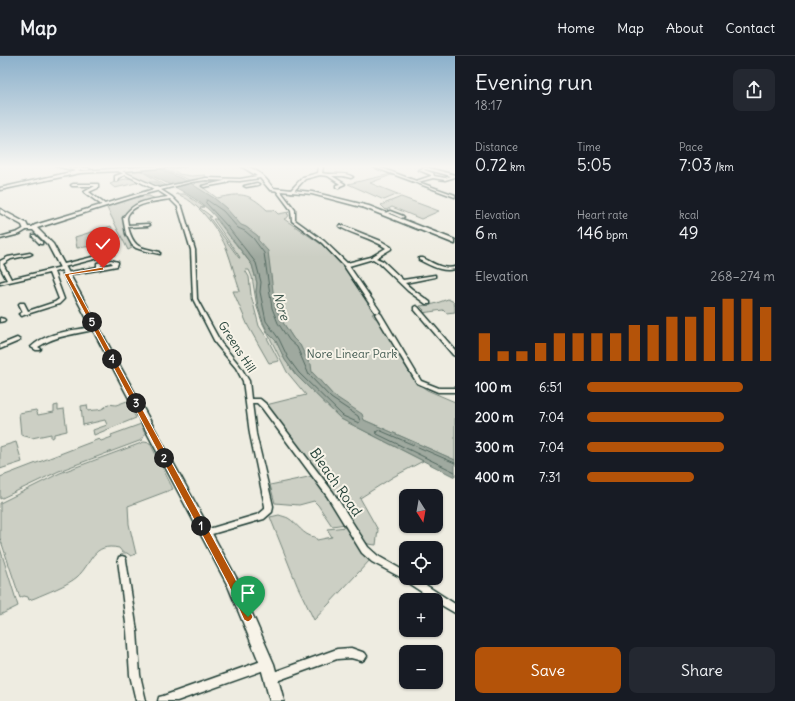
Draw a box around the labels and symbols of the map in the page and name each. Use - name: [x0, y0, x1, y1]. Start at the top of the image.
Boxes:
- pin: [86, 227, 120, 268]
- water label: Nore: [269, 290, 294, 323]
- pin: 5: [82, 312, 102, 332]
- street label: Greens Hill: [215, 318, 260, 375]
- park label: Nore Linear Park: [307, 346, 397, 361]
- pin: 4: [102, 349, 122, 369]
- pin: 3: [126, 393, 146, 413]
- street label: Bleach Road: [306, 444, 366, 520]
- pin: 2: [154, 448, 174, 468]
- north arrow: [399, 489, 443, 533]
- pin: 1: [191, 516, 211, 536]
- pin: [231, 576, 265, 617]

